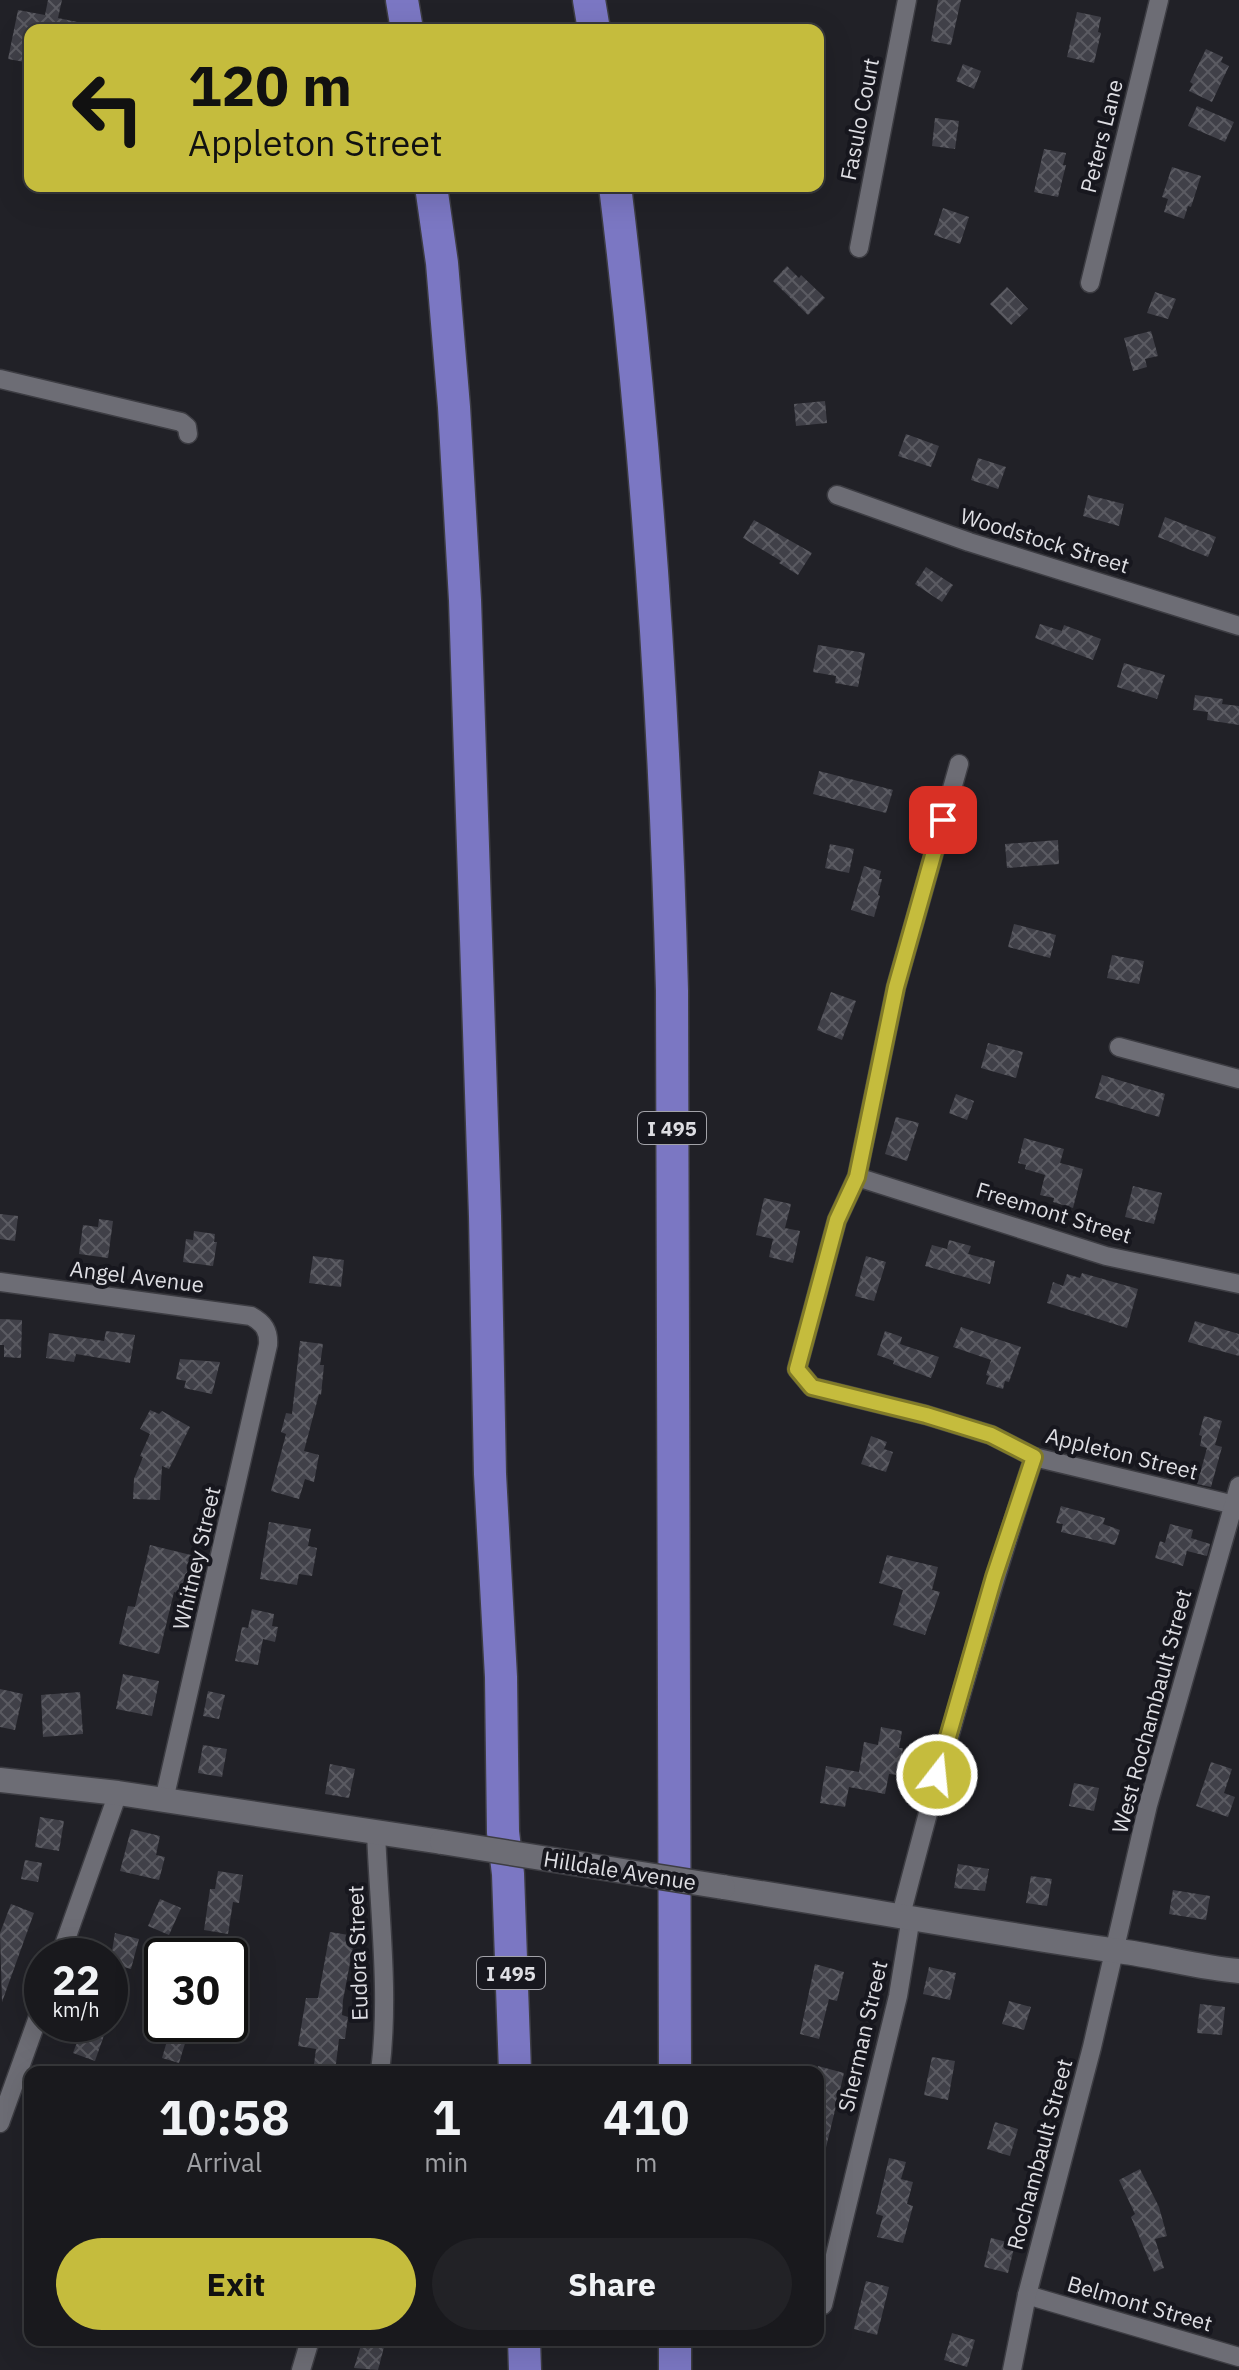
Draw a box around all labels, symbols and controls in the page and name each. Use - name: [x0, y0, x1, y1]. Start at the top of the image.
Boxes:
- text: 120 m: [188, 49, 352, 121]
- street label: Fasulo Court: [833, 55, 885, 183]
- icon: left: [56, 56, 160, 160]
- street label: Peters Lane: [1073, 76, 1129, 196]
- text: Appleton Street: [188, 119, 443, 166]
- street label: Woodstock Street: [957, 500, 1133, 580]
- pin: [909, 786, 977, 854]
- icon: arrive: [921, 798, 965, 842]
- road number: I 495: [638, 1112, 706, 1144]
- street label: Freemont Street: [973, 1175, 1135, 1249]
- street label: Angel Avenue: [68, 1253, 206, 1299]
- street label: Appleton Street: [1043, 1420, 1201, 1486]
- street label: Whitney Street: [165, 1483, 227, 1633]
- street label: West Rochambault Street: [1104, 1586, 1198, 1836]
- position arrow: [895, 1733, 979, 1817]
- street label: Hilldale Avenue: [542, 1844, 698, 1896]
- street label: Eudora Street: [340, 1885, 374, 2021]
- speed limit sign: 30: [144, 1938, 248, 2042]
- text: 22: [52, 1954, 100, 2006]
- road number: I 495: [477, 1957, 545, 1989]
- street label: Sherman Street: [831, 1958, 893, 2114]
- text: km/h: [52, 1996, 100, 2023]
- street label: Rochambault Street: [1000, 2055, 1078, 2253]
- text: 10:58: [159, 2086, 290, 2148]
- text: 1: [432, 2086, 461, 2148]
- text: 410: [603, 2086, 689, 2148]
- text: Arrival: [186, 2145, 262, 2179]
- text: min: [424, 2145, 468, 2179]
- text: m: [635, 2145, 657, 2179]
- button: Exit: [56, 2238, 416, 2330]
- button: Share: [432, 2238, 792, 2330]
- street label: Belmont Street: [1064, 2268, 1216, 2338]

